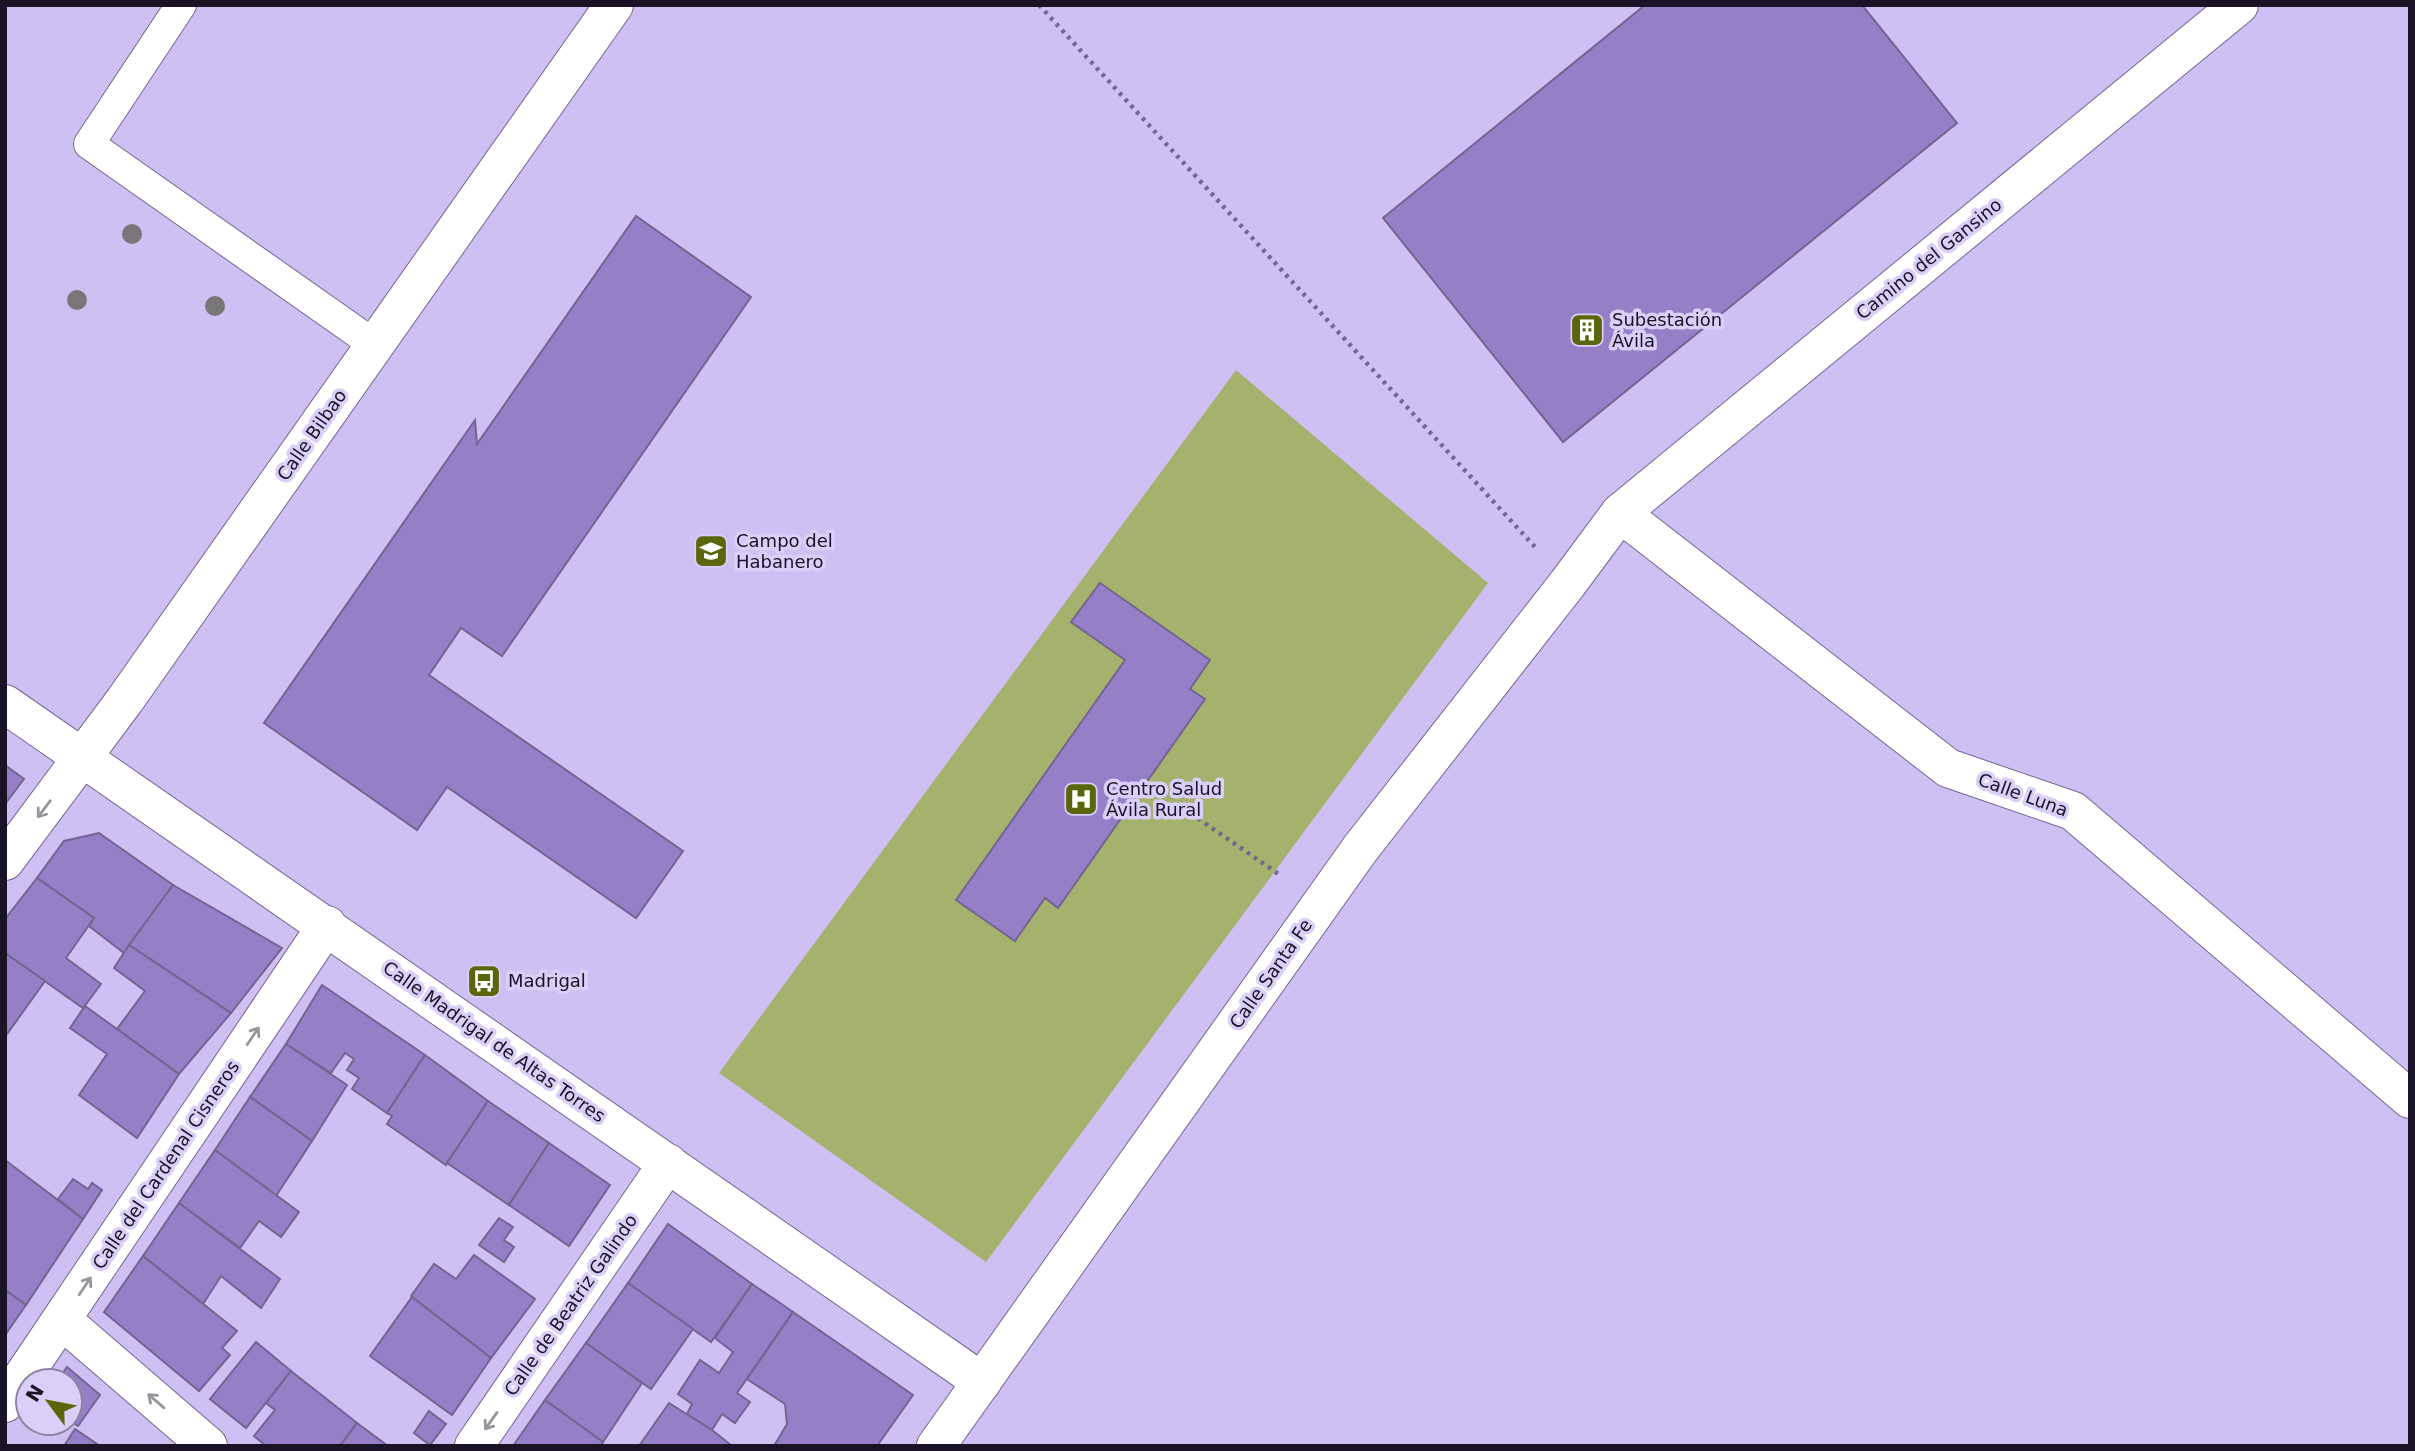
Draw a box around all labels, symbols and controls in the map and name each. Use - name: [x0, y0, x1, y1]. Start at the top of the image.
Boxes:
- street label: Camino del Gansino: [1852, 194, 2006, 324]
- place label: Subestación Ávila: [1612, 309, 1722, 351]
- building icon: Subestación Ávila: [1568, 311, 1606, 349]
- street label: Calle Bilbao: [273, 385, 351, 484]
- place label: Campo del Habanero: [736, 530, 833, 572]
- school or university icon: Campo del Habanero: [692, 532, 730, 570]
- street label: Calle Luna: [1975, 769, 2071, 820]
- place label: Centro Salud Ávila Rural: [1106, 778, 1222, 820]
- hospital icon: Centro Salud Ávila Rural: [1062, 780, 1100, 818]
- one-way arrow: [37, 799, 51, 818]
- street label: Calle Santa Fe: [1225, 915, 1316, 1032]
- street label: Calle Madrigal de Altas Torres: [379, 957, 609, 1127]
- bus stop icon: Madrigal: [465, 962, 503, 1000]
- place label: Madrigal: [508, 970, 586, 991]
- one-way arrow: [246, 1027, 260, 1046]
- street label: Calle del Cardenal Cisneros: [88, 1057, 243, 1273]
- street label: Calle de Beatriz Galindo: [500, 1210, 641, 1399]
- one-way arrow: [78, 1277, 92, 1296]
- north arrow: [14, 1367, 84, 1437]
- text: N: [21, 1380, 48, 1406]
- one-way arrow: [147, 1393, 165, 1409]
- one-way arrow: [484, 1411, 498, 1431]

